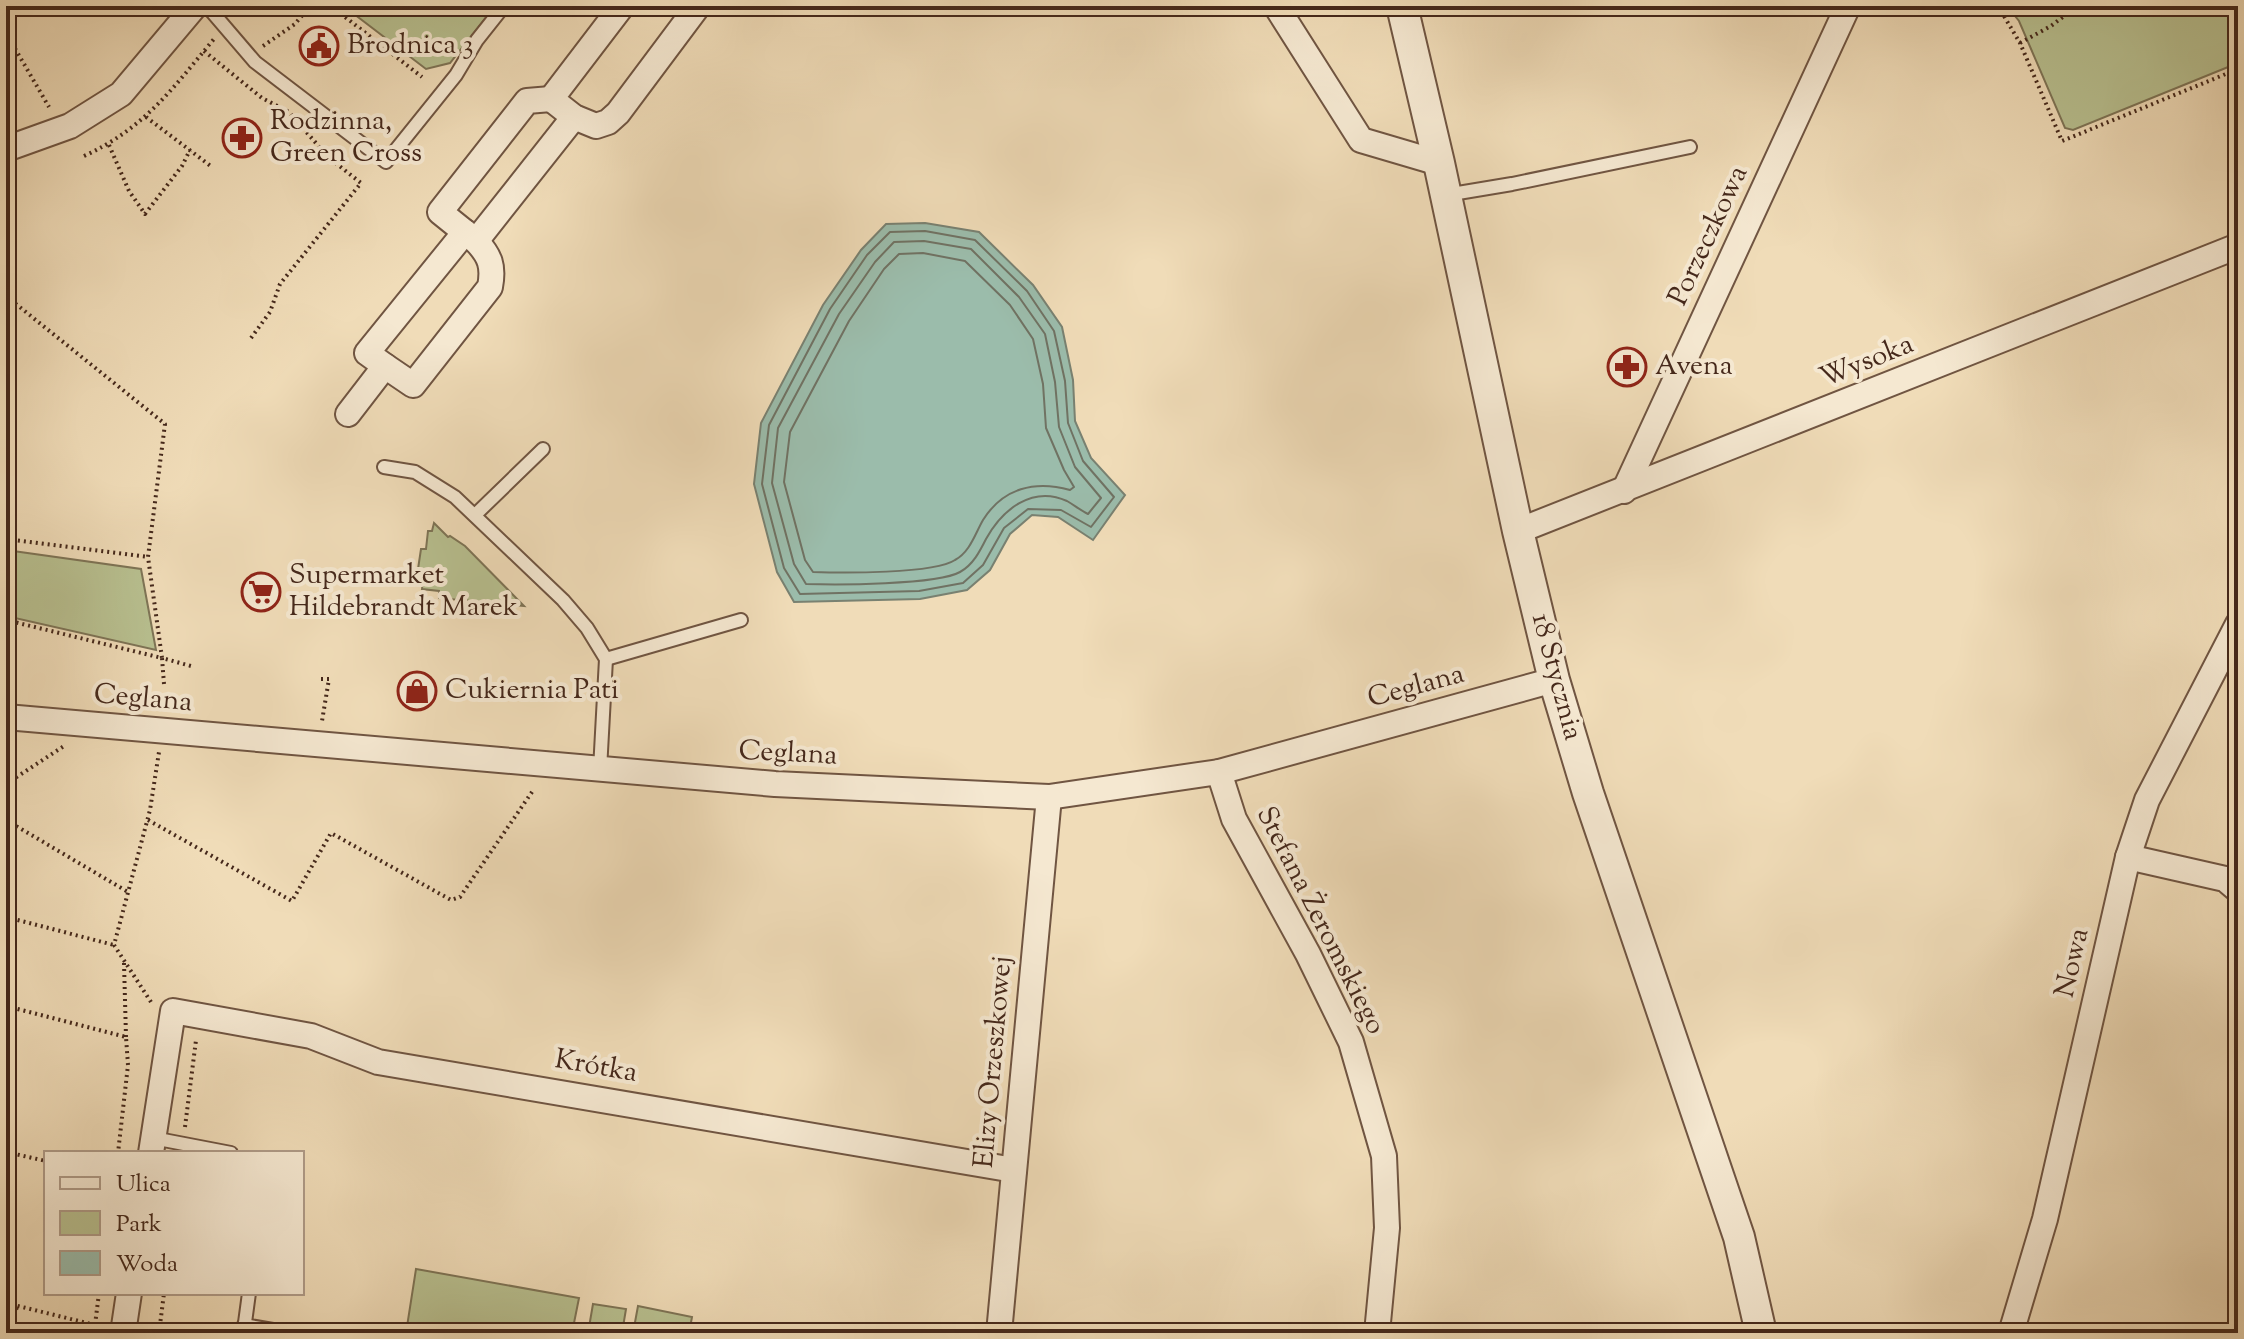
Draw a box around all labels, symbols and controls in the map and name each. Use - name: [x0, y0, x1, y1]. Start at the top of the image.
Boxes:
- public building icon: Brodnica 3: [298, 25, 340, 67]
- place label: Brodnica 3: [347, 26, 473, 66]
- place label: Rodzinna, Green Cross: [270, 102, 422, 174]
- pharmacy icon: Rodzinna, Green Cross: [221, 117, 263, 159]
- street label: Porzeczkowa: [1659, 159, 1759, 313]
- street label: Wysoka: [1814, 325, 1920, 399]
- pharmacy icon: Avena: [1606, 346, 1648, 388]
- place label: Avena: [1655, 347, 1733, 387]
- place label: Supermarket Hildebrandt Marek: [289, 556, 518, 628]
- supermarket icon: Supermarket Hildebrandt Marek: [240, 571, 282, 613]
- street label: 18 Stycznia: [1520, 609, 1592, 745]
- street label: Ceglana: [1363, 655, 1469, 719]
- shop icon: Cukiernia Pati: [396, 670, 438, 712]
- place label: Cukiernia Pati: [445, 671, 619, 711]
- street label: Ceglana: [92, 675, 194, 723]
- street label: Ceglana: [738, 731, 838, 777]
- street label: Stefana Żeromskiego: [1245, 800, 1395, 1042]
- street label: Nowa: [2046, 924, 2100, 1002]
- street label: Elizy Orzeszkowej: [965, 954, 1023, 1170]
- street label: Krótka: [552, 1040, 640, 1094]
- legend: [44, 1151, 304, 1295]
- text: Ulica: [116, 1168, 171, 1202]
- text: Park: [116, 1208, 162, 1242]
- text: Woda: [116, 1248, 178, 1282]

